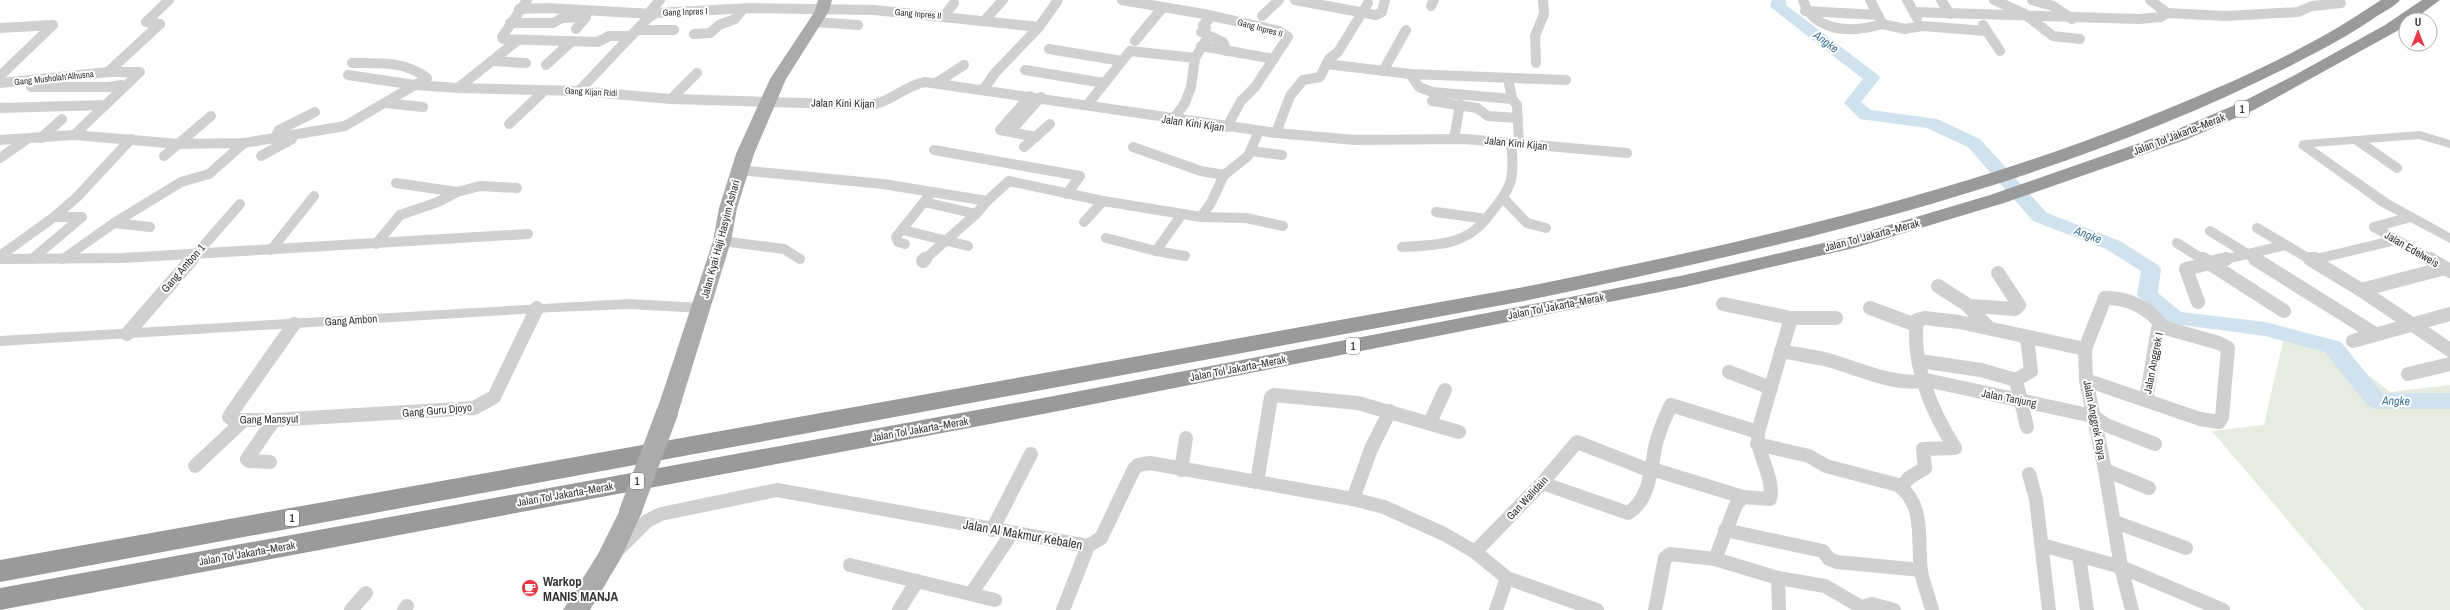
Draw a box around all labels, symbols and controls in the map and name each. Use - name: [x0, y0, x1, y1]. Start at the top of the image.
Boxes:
- street label: Gang Inpres I: [662, 5, 708, 19]
- street label: Gang Inpres II: [894, 6, 942, 22]
- north arrow: [2398, 12, 2438, 52]
- text: U: [2415, 15, 2421, 29]
- street label: Gang Inpres II: [1236, 16, 1284, 40]
- water label: Angke: [1809, 27, 1842, 57]
- street label: Gang Musholah'Alhusna: [13, 68, 95, 88]
- street label: Gang Kijan Ridi: [564, 85, 618, 99]
- street label: Jalan Kini Kijan: [811, 95, 875, 111]
- road number: 1: [2235, 101, 2249, 117]
- street label: Jalan Tol Jakarta–Merak: [2131, 110, 2228, 158]
- street label: Jalan Kini Kijan: [1161, 112, 1225, 134]
- street label: Jalan Kini Kijan: [1484, 133, 1548, 153]
- street label: Jalan Kyai Haji Hasyim Ashari: [697, 178, 743, 300]
- street label: Jalan Tol Jakarta–Merak: [1823, 215, 1921, 254]
- water label: Angke: [2071, 222, 2104, 248]
- street label: Jalan Edelweis: [2382, 228, 2442, 270]
- street label: Gang Ambon 1: [158, 241, 208, 295]
- street label: Jalan Tol Jakarta–Merak: [1507, 290, 1606, 322]
- street label: Gang Ambon: [324, 311, 378, 329]
- street label: Jalan Anggrek I: [2140, 331, 2166, 395]
- road number: 1: [1346, 338, 1360, 354]
- street label: Jalan Tol Jakarta–Merak: [1189, 352, 1288, 384]
- street label: Jalan Anggrek Raya: [2080, 379, 2110, 461]
- street label: Jalan Tanjung: [1980, 386, 2038, 410]
- water label: Angke: [2381, 393, 2411, 409]
- street label: Gang Guru Djoyo: [401, 400, 473, 420]
- street label: Gang Mansyut: [240, 411, 299, 427]
- street label: Jalan Tol Jakarta–Merak: [871, 414, 970, 444]
- road number: 1: [630, 473, 644, 489]
- street label: Gan Walidain: [1503, 473, 1551, 523]
- street label: Jalan Tol Jakarta–Merak: [516, 479, 615, 509]
- road number: 1: [285, 510, 299, 526]
- street label: Jalan Al Makmur Kebalen: [962, 516, 1084, 553]
- street label: Jalan Tol Jakarta–Merak: [198, 538, 297, 568]
- place label: Warkop MANIS MANJA: [543, 573, 619, 605]
- cafe icon: Warkop MANIS MANJA: [520, 578, 540, 598]

